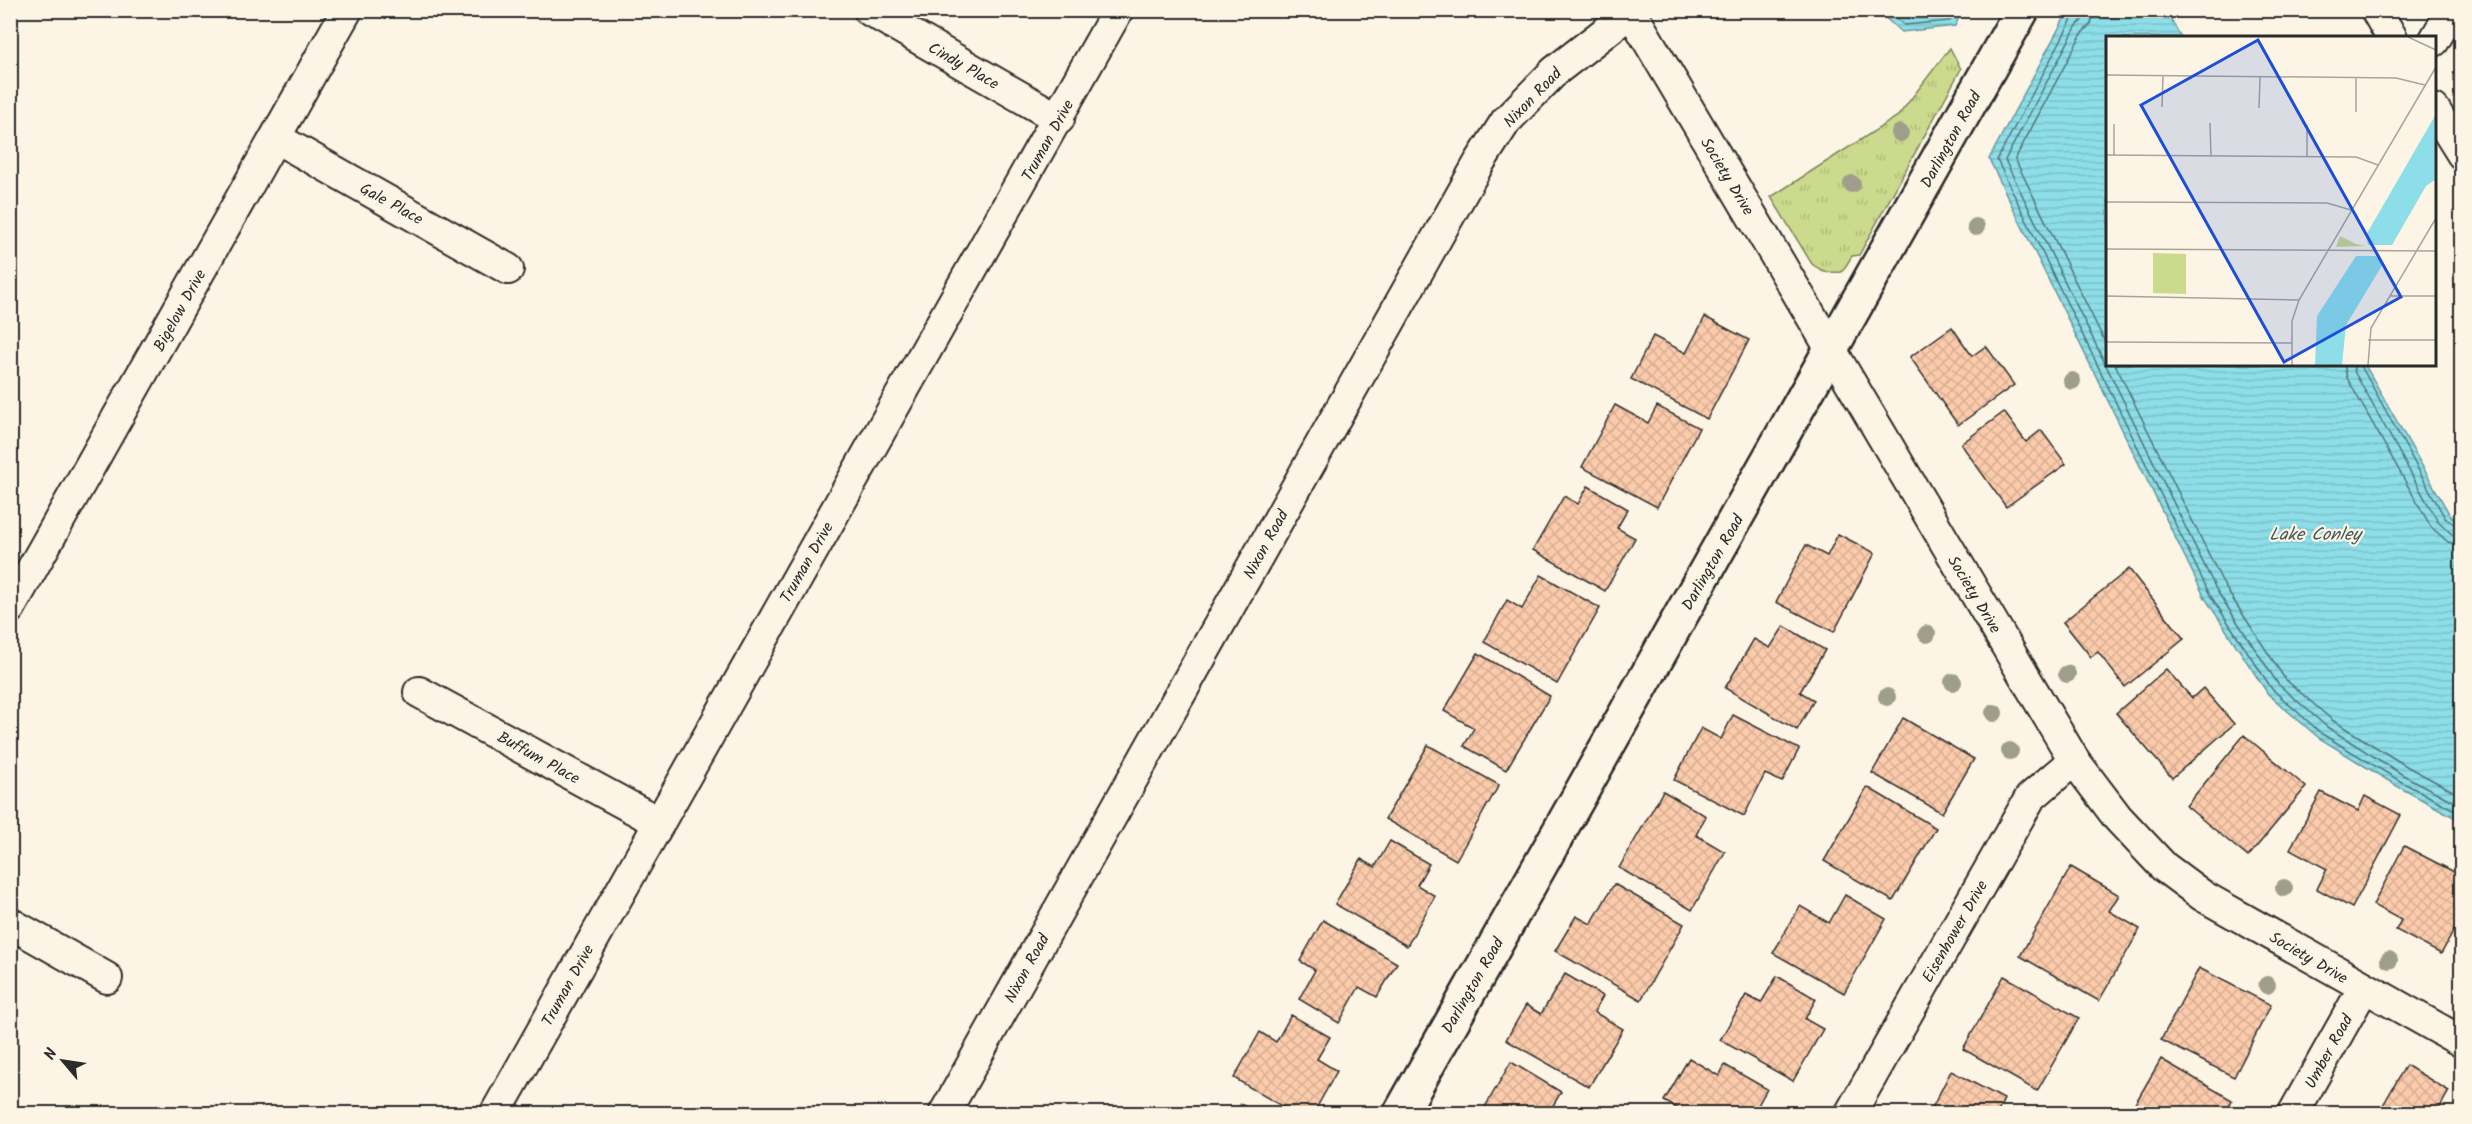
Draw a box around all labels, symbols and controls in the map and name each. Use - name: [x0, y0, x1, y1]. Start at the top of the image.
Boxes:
- street label: Cindy Place: [923, 36, 1003, 97]
- inset map: [2106, 36, 2436, 366]
- street label: Nixon Road: [1498, 61, 1569, 134]
- street label: Darlington Road: [1914, 86, 1989, 193]
- street label: Truman Drive: [1016, 95, 1081, 186]
- street label: Society Drive: [1693, 133, 1760, 221]
- street label: Gale Place: [355, 177, 428, 232]
- street label: Bigelow Drive: [147, 265, 213, 356]
- street label: Nixon Road: [1237, 505, 1296, 584]
- street label: Darlington Road: [1676, 509, 1751, 616]
- street label: Truman Drive: [774, 517, 841, 608]
- water label: Lake Conley: [2269, 521, 2363, 550]
- street label: Society Drive: [1940, 551, 2007, 639]
- street label: Buffum Place: [492, 725, 584, 791]
- street label: Eisenhower Drive: [1916, 876, 1995, 988]
- street label: Society Drive: [2264, 926, 2352, 991]
- street label: Nixon Road: [998, 929, 1057, 1008]
- street label: Darlington Road: [1436, 932, 1511, 1039]
- street label: Truman Drive: [536, 940, 601, 1031]
- street label: Umber Road: [2299, 1009, 2361, 1094]
- north arrow: [33, 1031, 93, 1091]
- text: N: [38, 1044, 65, 1065]

